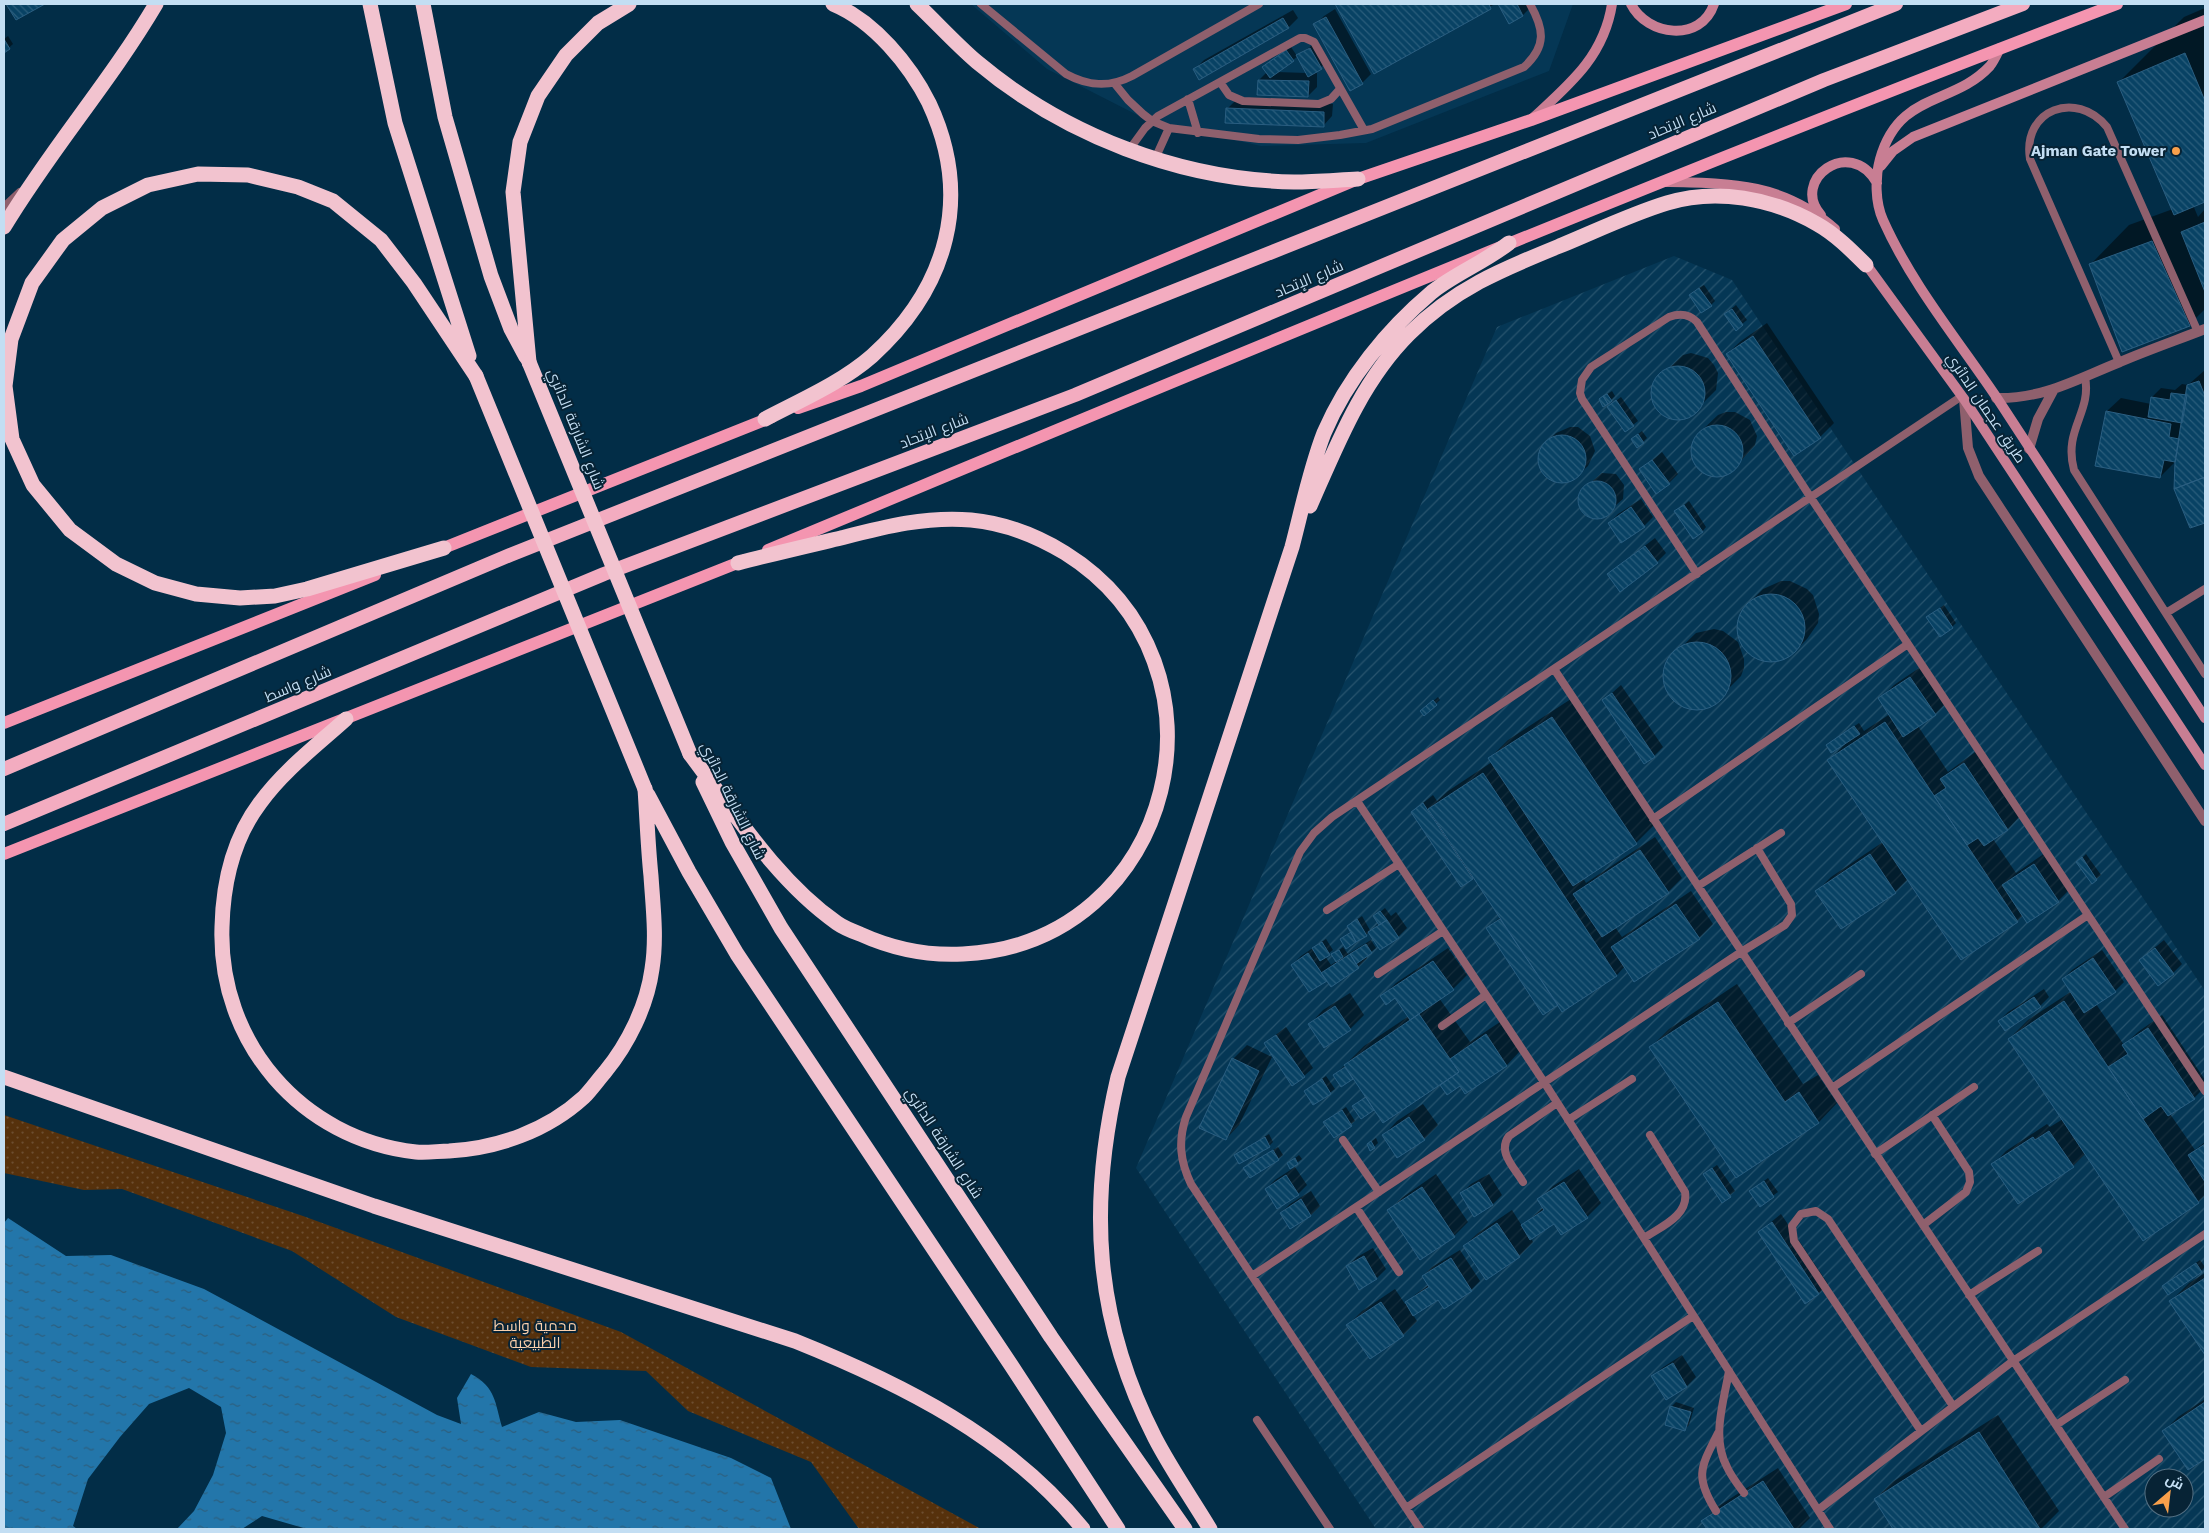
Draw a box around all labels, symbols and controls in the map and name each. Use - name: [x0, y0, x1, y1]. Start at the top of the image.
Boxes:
- street label: شارع الإتحاد: [1645, 99, 1720, 145]
- place label: Ajman Gate Tower: [2031, 142, 2167, 160]
- marker: Ajman Gate Tower: [2170, 145, 2182, 157]
- street label: شارع الإتحاد: [1272, 257, 1347, 303]
- street label: طريق عجمان الدائري: [1940, 349, 2030, 468]
- street label: شارع الشارقة الدائري: [541, 366, 608, 493]
- street label: شارع الإتحاد: [897, 410, 972, 454]
- street label: شارع واسط: [262, 662, 335, 708]
- street label: شارع الشارقة الدائري: [694, 739, 769, 864]
- street label: شارع الشارقة الدائري: [899, 1084, 987, 1203]
- park label: محمية واسط الطبيعية: [493, 1317, 577, 1352]
- north arrow: [2144, 1468, 2194, 1518]
- text: ش: [2163, 1470, 2187, 1494]

